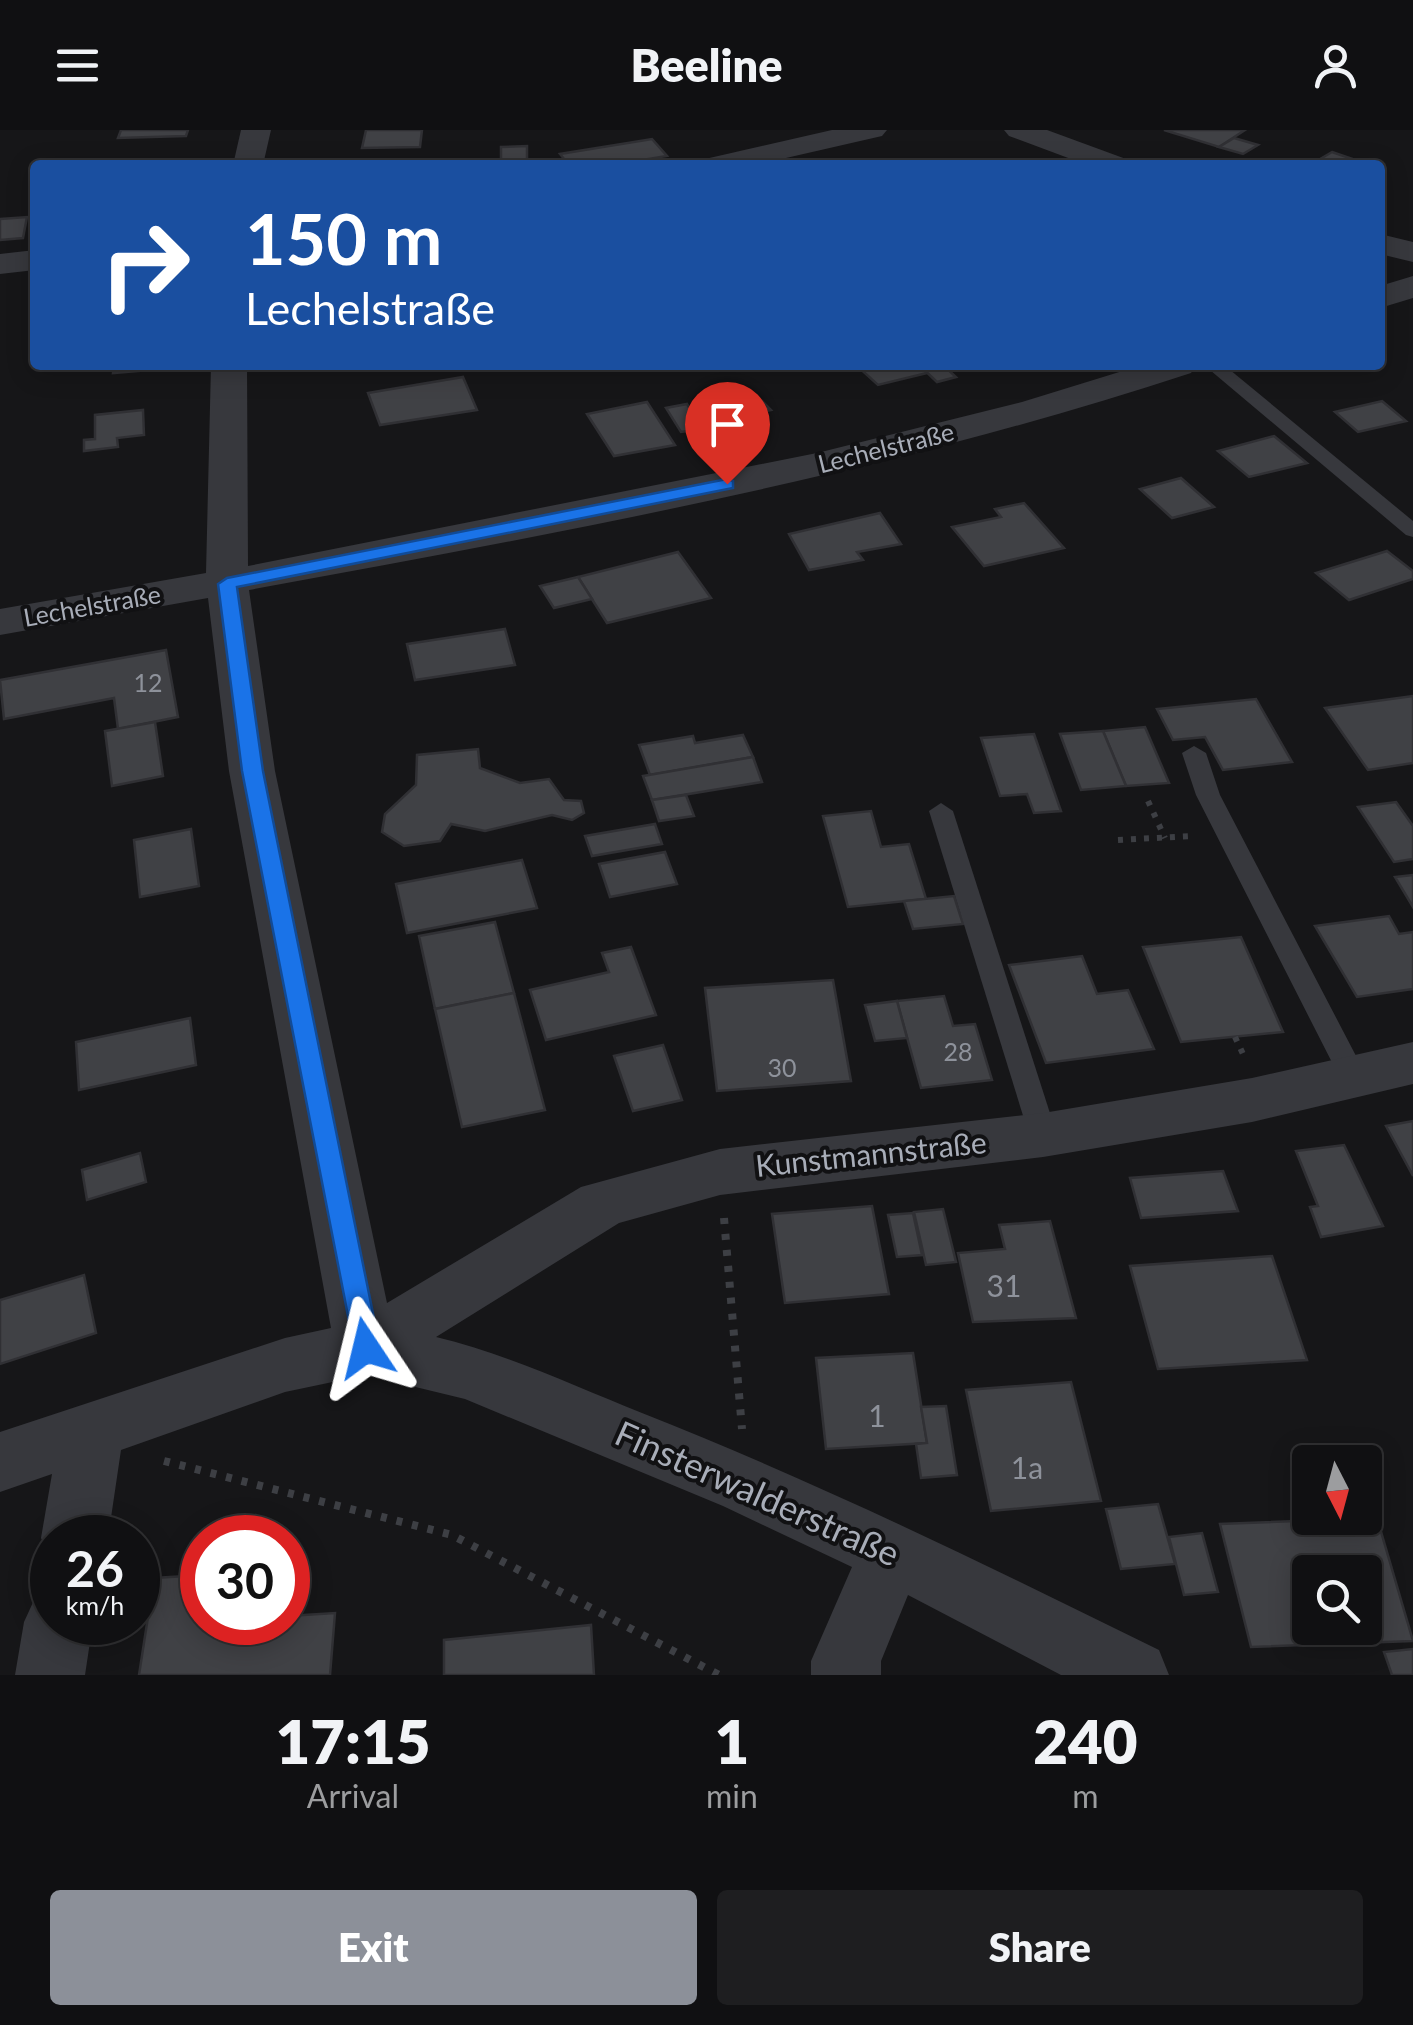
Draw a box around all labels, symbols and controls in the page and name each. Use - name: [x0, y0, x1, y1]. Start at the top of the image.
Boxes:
- icon: menu: [50, 38, 105, 93]
- text: Beeline: [631, 38, 782, 92]
- icon: person: [1308, 38, 1363, 93]
- text: 150 m: [245, 196, 442, 280]
- icon: right: [80, 200, 210, 330]
- text: Lechelstraße: [245, 281, 495, 335]
- pin: [685, 382, 770, 485]
- icon: arrive: [700, 397, 755, 452]
- street label: Lechelstraße: [815, 416, 957, 478]
- street label: Lechelstraße: [21, 578, 163, 632]
- house number: 12: [133, 667, 163, 697]
- house number: 28: [943, 1036, 973, 1066]
- house number: 30: [767, 1052, 797, 1082]
- street label: Kunstmannstraße: [754, 1123, 988, 1183]
- house number: 31: [987, 1267, 1021, 1303]
- position arrow: [314, 1296, 418, 1400]
- house number: 1: [868, 1397, 886, 1433]
- street label: Finsterwalderstraße: [609, 1411, 906, 1574]
- north arrow: [1292, 1445, 1382, 1535]
- map controls: [1292, 1445, 1382, 1645]
- house number: 1a: [1011, 1449, 1043, 1485]
- speed limit sign: 30: [180, 1515, 310, 1645]
- text: 26: [66, 1538, 124, 1598]
- button: search: [1292, 1555, 1382, 1645]
- text: km/h: [66, 1590, 124, 1620]
- text: 17:15: [275, 1705, 431, 1777]
- text: 1: [714, 1705, 749, 1777]
- text: 240: [1033, 1705, 1138, 1777]
- text: Arrival: [307, 1776, 399, 1815]
- text: min: [706, 1776, 758, 1815]
- text: m: [1072, 1776, 1099, 1815]
- button: Exit: [50, 1890, 697, 2005]
- button: Share: [717, 1890, 1363, 2005]

